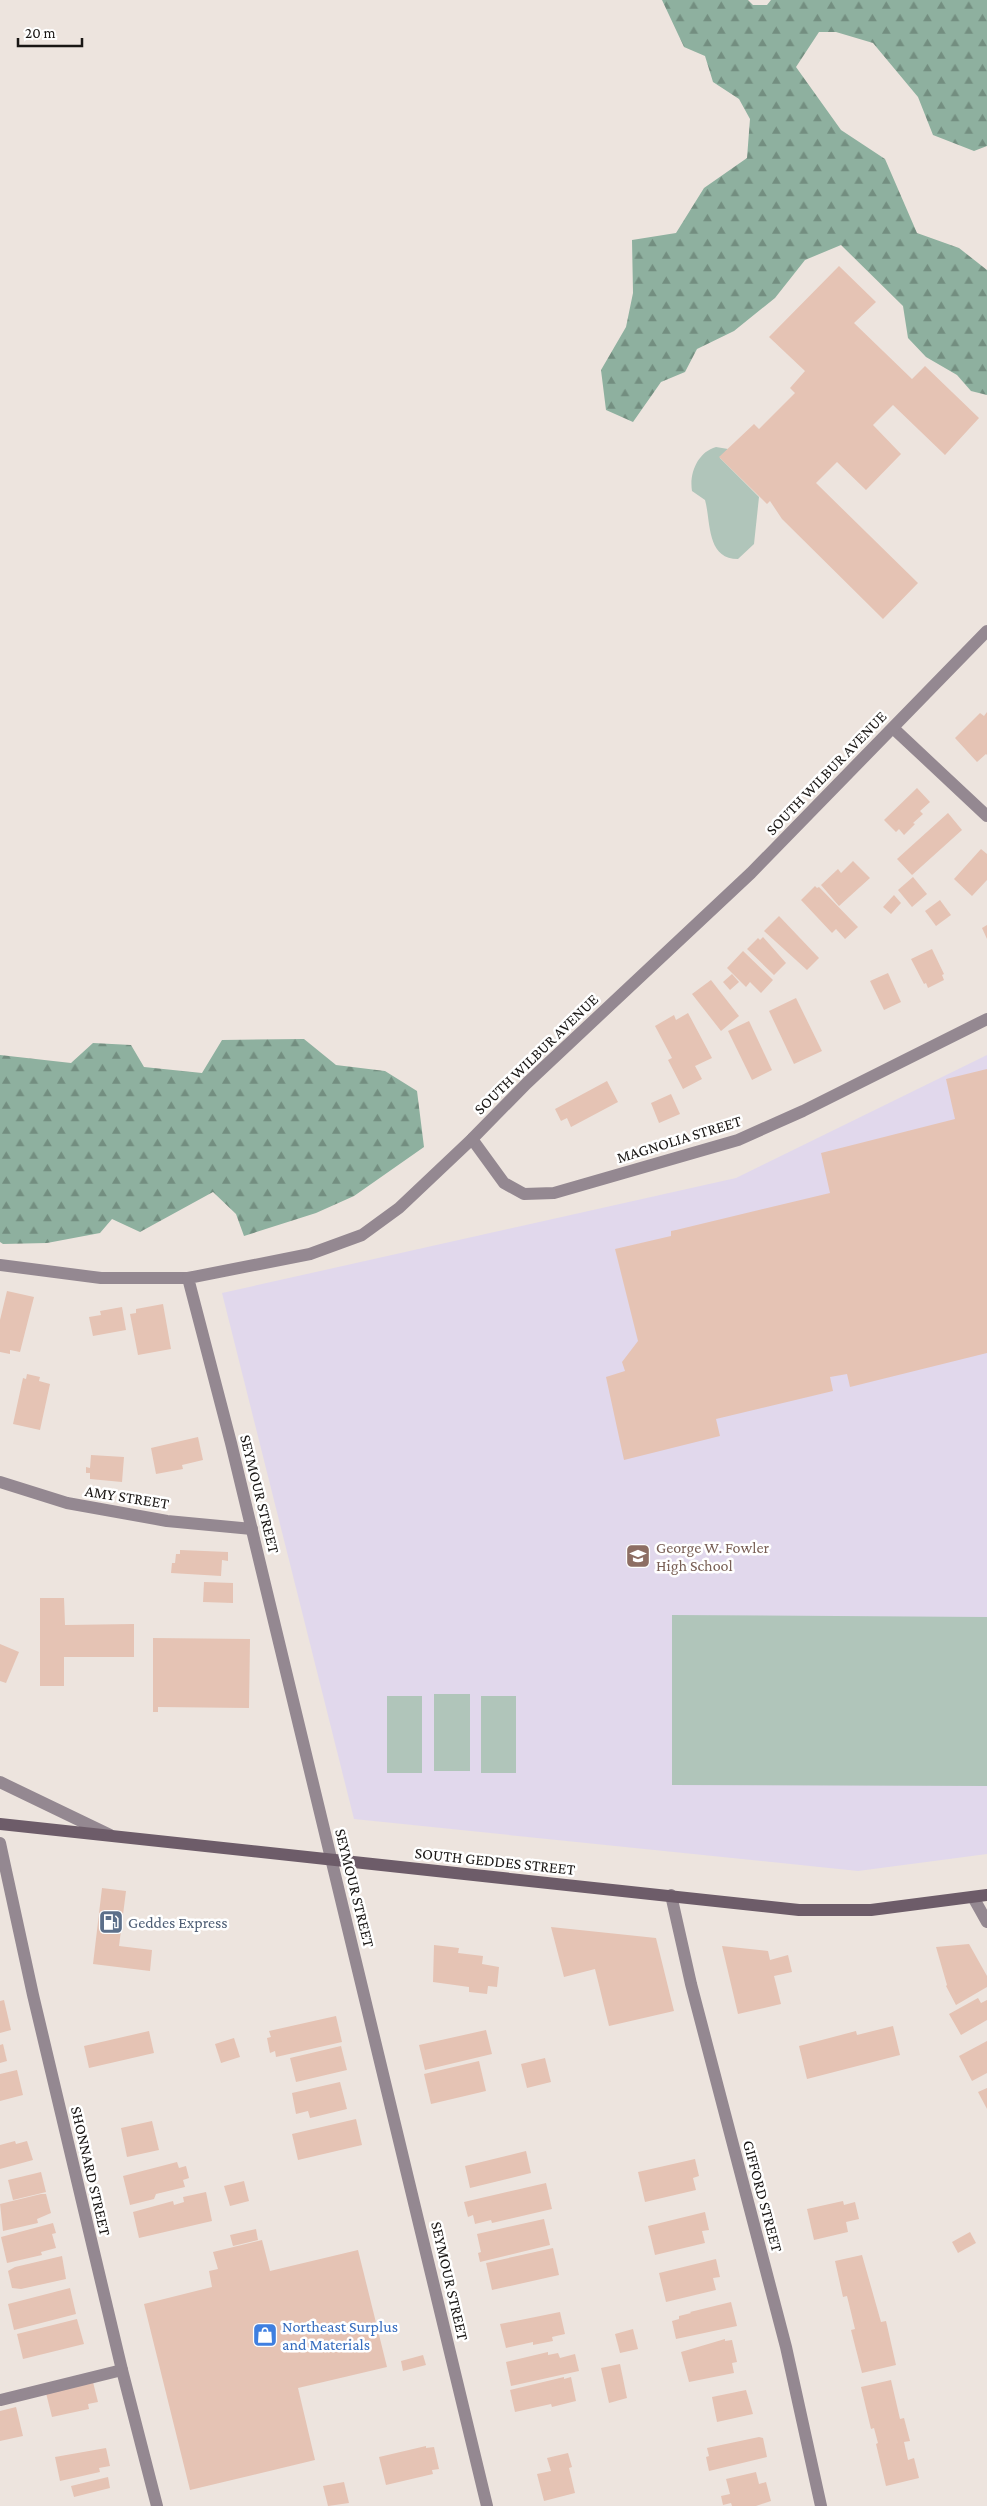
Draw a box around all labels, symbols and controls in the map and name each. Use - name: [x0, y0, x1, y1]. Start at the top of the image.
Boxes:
- scale bar: [18, 15, 81, 47]
- text: 20 m: [25, 25, 56, 41]
- street label: SOUTH WILBUR AVENUE: [762, 707, 890, 838]
- street label: SOUTH WILBUR AVENUE: [471, 990, 602, 1118]
- street label: MAGNOLIA STREET: [615, 1112, 744, 1166]
- street label: SEYMOUR STREET: [237, 1433, 283, 1555]
- street label: AMY STREET: [84, 1482, 171, 1512]
- place label: George W. Fowler High School: [656, 1539, 770, 1575]
- school or university icon: George W. Fowler High School: [625, 1543, 651, 1569]
- street label: SEYMOUR STREET: [332, 1827, 378, 1949]
- street label: SOUTH GEDDES STREET: [414, 1844, 576, 1878]
- fuel station icon: Geddes Express: [98, 1909, 124, 1935]
- place label: Geddes Express: [128, 1914, 228, 1932]
- street label: SHONNARD STREET: [68, 2105, 114, 2238]
- street label: GIFFORD STREET: [740, 2138, 786, 2254]
- street label: SEYMOUR STREET: [428, 2220, 472, 2342]
- place label: Northeast Surplus and Materials: [282, 2318, 398, 2353]
- shop icon: Northeast Surplus and Materials: [252, 2322, 278, 2348]

